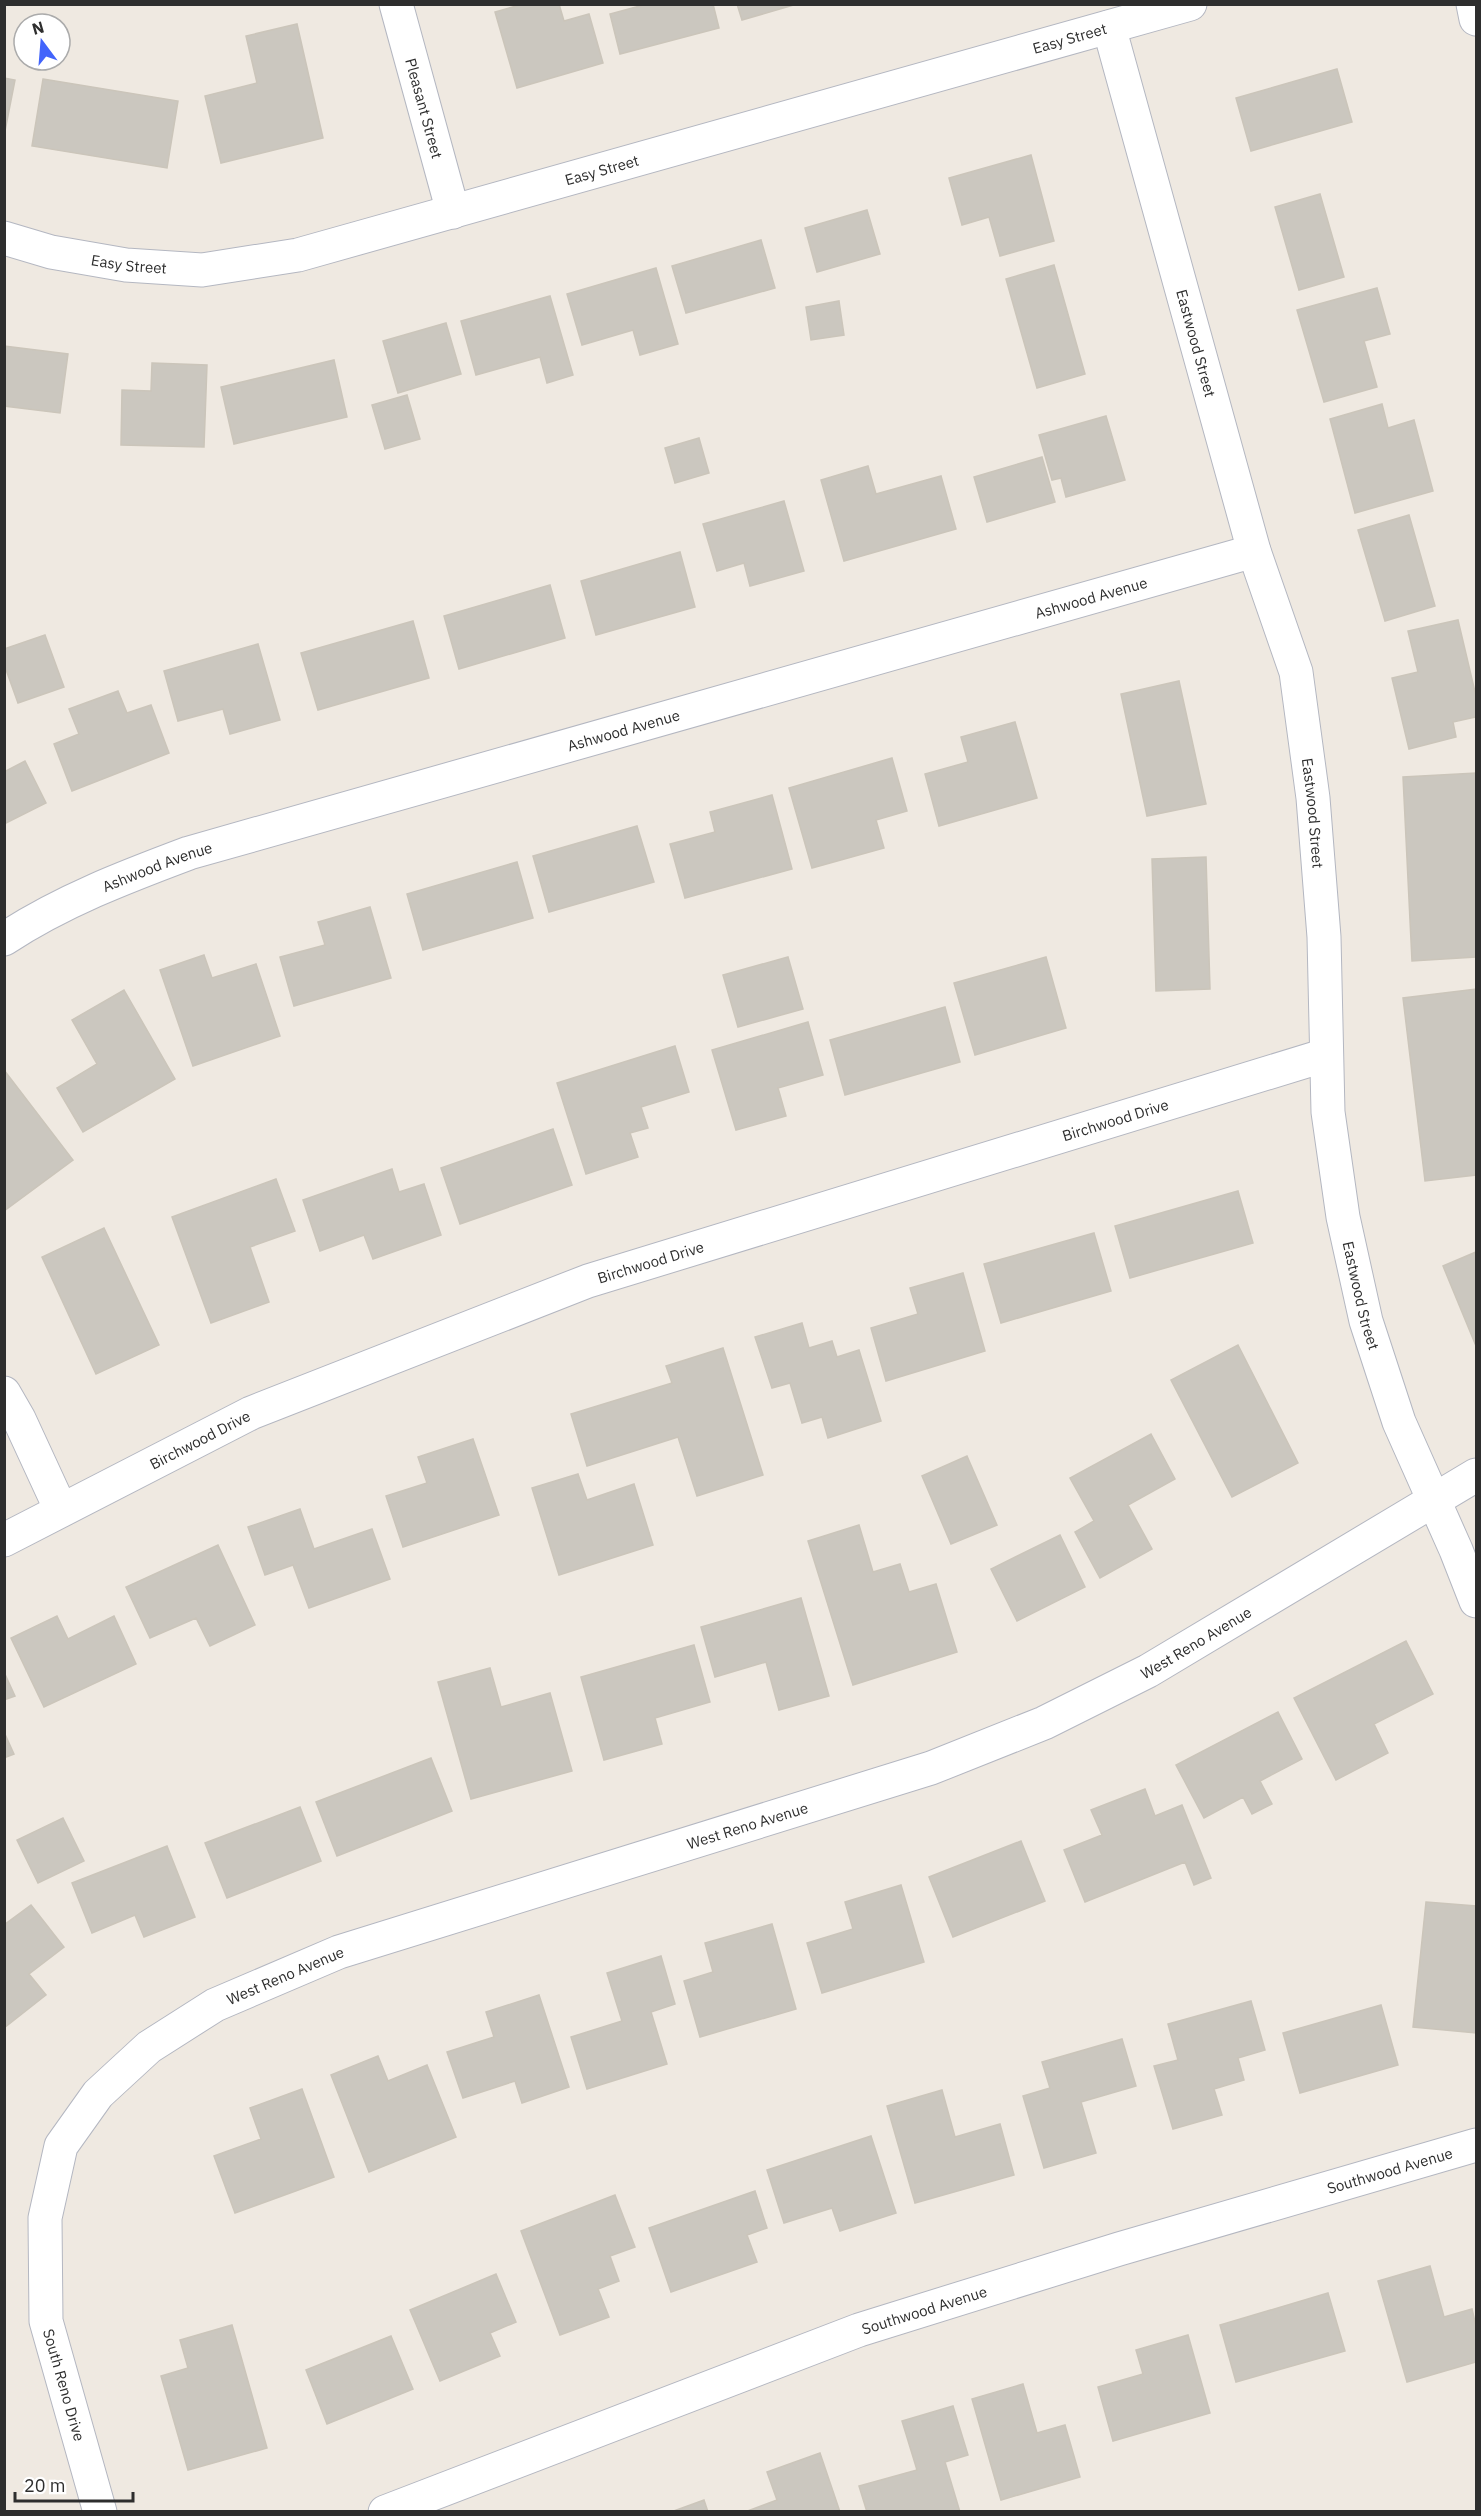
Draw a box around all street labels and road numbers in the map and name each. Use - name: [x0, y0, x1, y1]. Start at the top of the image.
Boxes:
- street label: Easy Street: [1030, 18, 1109, 57]
- street label: Pleasant Street: [402, 56, 447, 160]
- street label: Easy Street: [563, 150, 641, 189]
- street label: Easy Street: [90, 250, 167, 277]
- street label: Eastwood Street: [1173, 287, 1220, 399]
- street label: Ashwood Avenue: [1033, 572, 1149, 622]
- street label: Ashwood Avenue: [565, 705, 682, 755]
- street label: Eastwood Street: [1298, 757, 1328, 869]
- street label: Ashwood Avenue: [99, 837, 214, 896]
- street label: Birchwood Drive: [1060, 1094, 1171, 1145]
- street label: Birchwood Drive: [595, 1237, 706, 1287]
- street label: Eastwood Street: [1339, 1239, 1384, 1352]
- street label: Birchwood Drive: [146, 1406, 253, 1473]
- street label: West Reno Avenue: [1137, 1602, 1255, 1683]
- street label: West Reno Avenue: [684, 1797, 810, 1853]
- street label: West Reno Avenue: [224, 1942, 346, 2008]
- street label: Southwood Avenue: [1325, 2143, 1455, 2197]
- street label: Southwood Avenue: [859, 2281, 989, 2338]
- street label: South Reno Drive: [39, 2327, 89, 2443]

